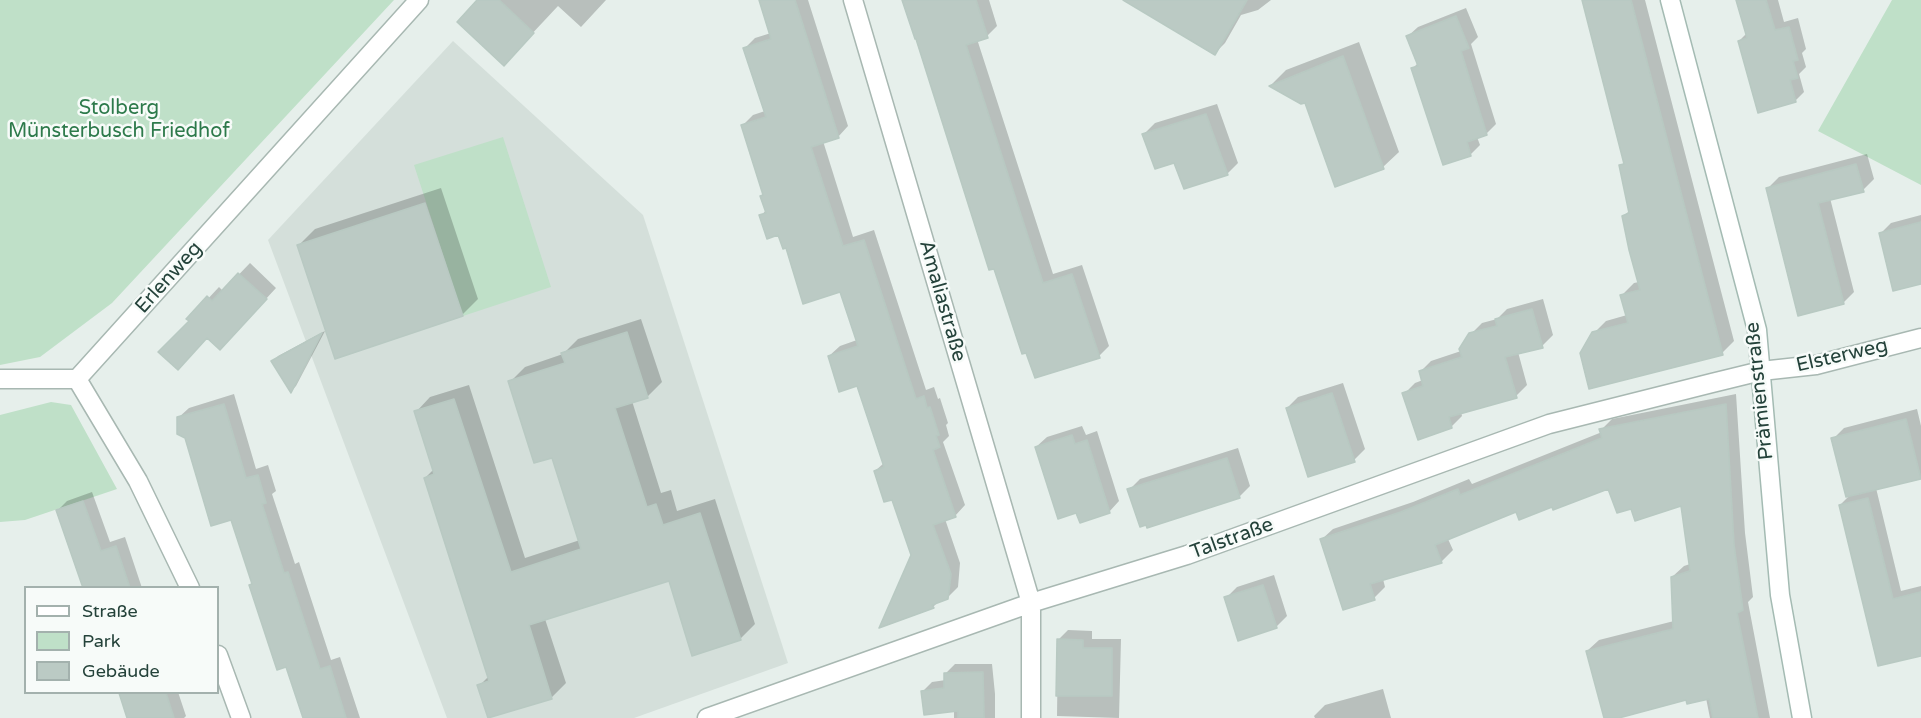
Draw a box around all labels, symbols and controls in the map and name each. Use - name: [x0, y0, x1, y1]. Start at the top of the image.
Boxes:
- park label: Stolberg Münsterbusch Friedhof: [8, 97, 230, 144]
- street label: Erlenweg: [131, 237, 207, 319]
- street label: Amaliastraße: [913, 238, 971, 364]
- street label: Prämienstraße: [1741, 321, 1779, 461]
- street label: Elsterweg: [1794, 334, 1890, 378]
- street label: Talstraße: [1187, 513, 1277, 565]
- legend: [24, 586, 219, 694]
- text: Straße: [82, 600, 138, 622]
- text: Park: [82, 630, 120, 652]
- text: Gebäude: [82, 660, 160, 682]

